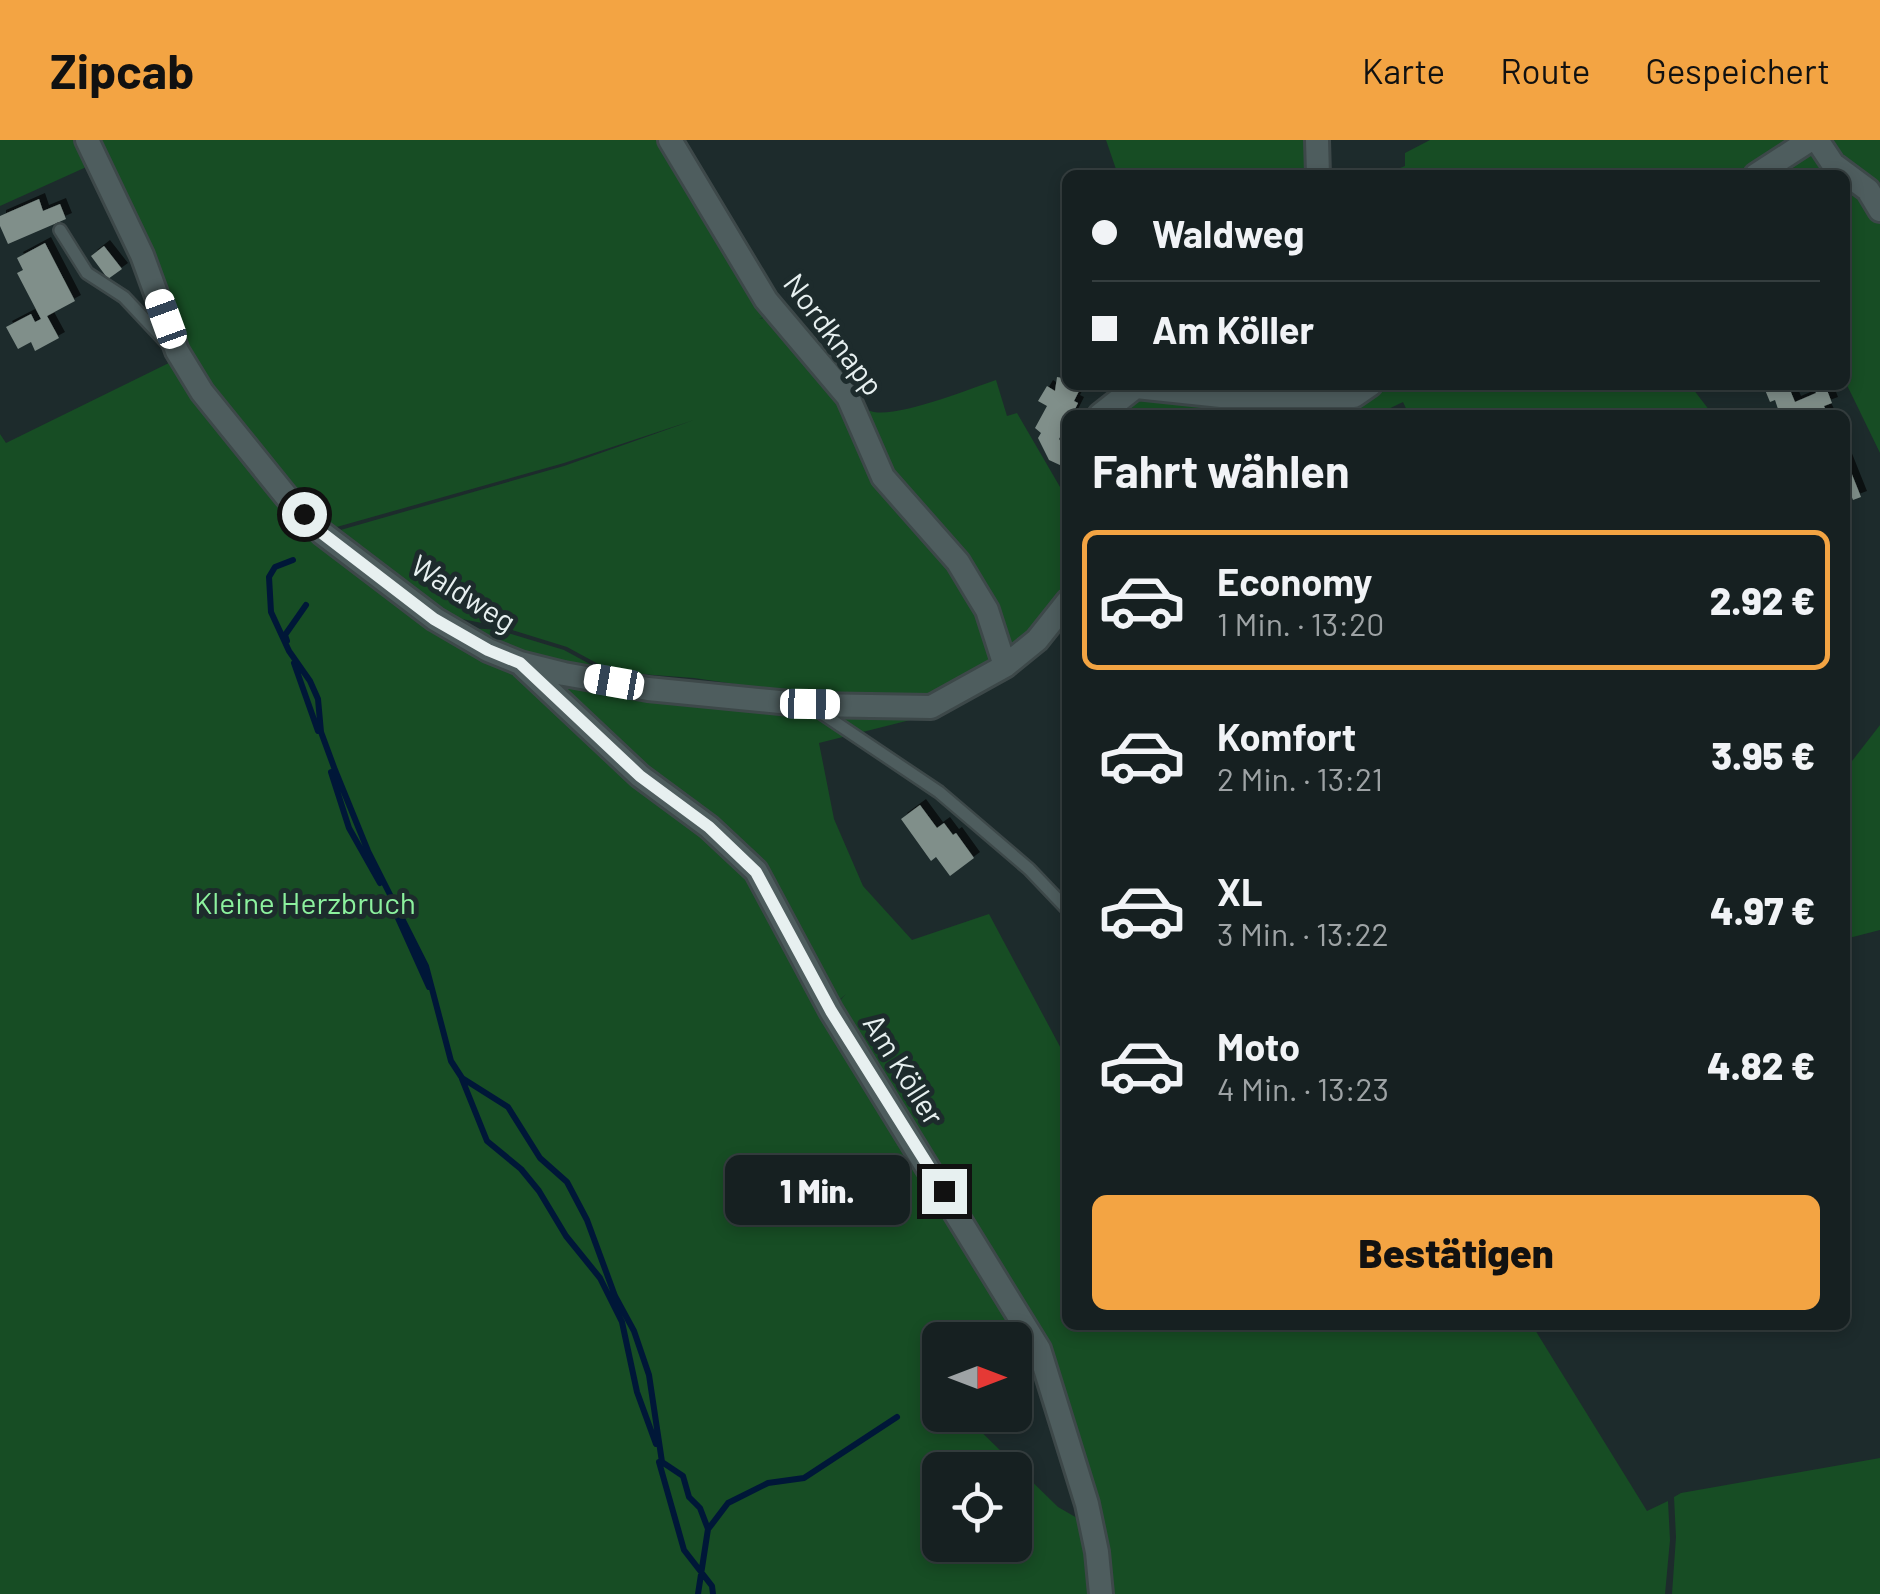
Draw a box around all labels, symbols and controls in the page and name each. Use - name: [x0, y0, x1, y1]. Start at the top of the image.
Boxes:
- text: Zipcab: [50, 41, 194, 99]
- text: Karte: [1362, 49, 1445, 91]
- text: Route: [1500, 49, 1590, 91]
- text: Gespeichert: [1645, 49, 1830, 91]
- text: Waldweg: [1152, 210, 1304, 256]
- street label: Nordknapp: [777, 266, 892, 402]
- car: [142, 286, 190, 352]
- text: Am Köller: [1152, 306, 1314, 352]
- text: Fahrt wählen: [1092, 443, 1350, 497]
- route start: [282, 492, 327, 537]
- street label: Waldweg: [405, 546, 523, 638]
- icon: car: [1097, 555, 1187, 645]
- text: Economy: [1217, 558, 1372, 604]
- text: 2.92 €: [1710, 577, 1815, 623]
- text: 1 Min. · 13:20: [1217, 604, 1384, 642]
- car: [582, 662, 646, 702]
- car: [780, 688, 840, 720]
- icon: car: [1097, 710, 1187, 800]
- text: Komfort: [1217, 713, 1356, 759]
- text: 3.95 €: [1711, 732, 1815, 778]
- text: 2 Min. · 13:21: [1217, 759, 1383, 797]
- icon: car: [1097, 865, 1187, 955]
- text: XL: [1217, 868, 1263, 914]
- park label: Kleine Herzbruch: [194, 884, 416, 920]
- text: 4.97 €: [1710, 887, 1815, 933]
- text: 3 Min. · 13:22: [1217, 914, 1389, 952]
- street label: Am Köller: [857, 1007, 953, 1131]
- icon: car: [1097, 1020, 1187, 1110]
- text: Moto: [1217, 1023, 1300, 1069]
- text: 4.82 €: [1707, 1042, 1815, 1088]
- text: 4 Min. · 13:23: [1217, 1069, 1389, 1107]
- callout: 1 Min.: [724, 1156, 909, 1226]
- route end: [922, 1169, 967, 1214]
- text: 1 Min.: [780, 1171, 855, 1209]
- button: Bestätigen: [1092, 1195, 1820, 1310]
- north arrow: [922, 1322, 1032, 1432]
- map controls: [922, 1322, 1032, 1562]
- button: locate: [922, 1452, 1032, 1562]

